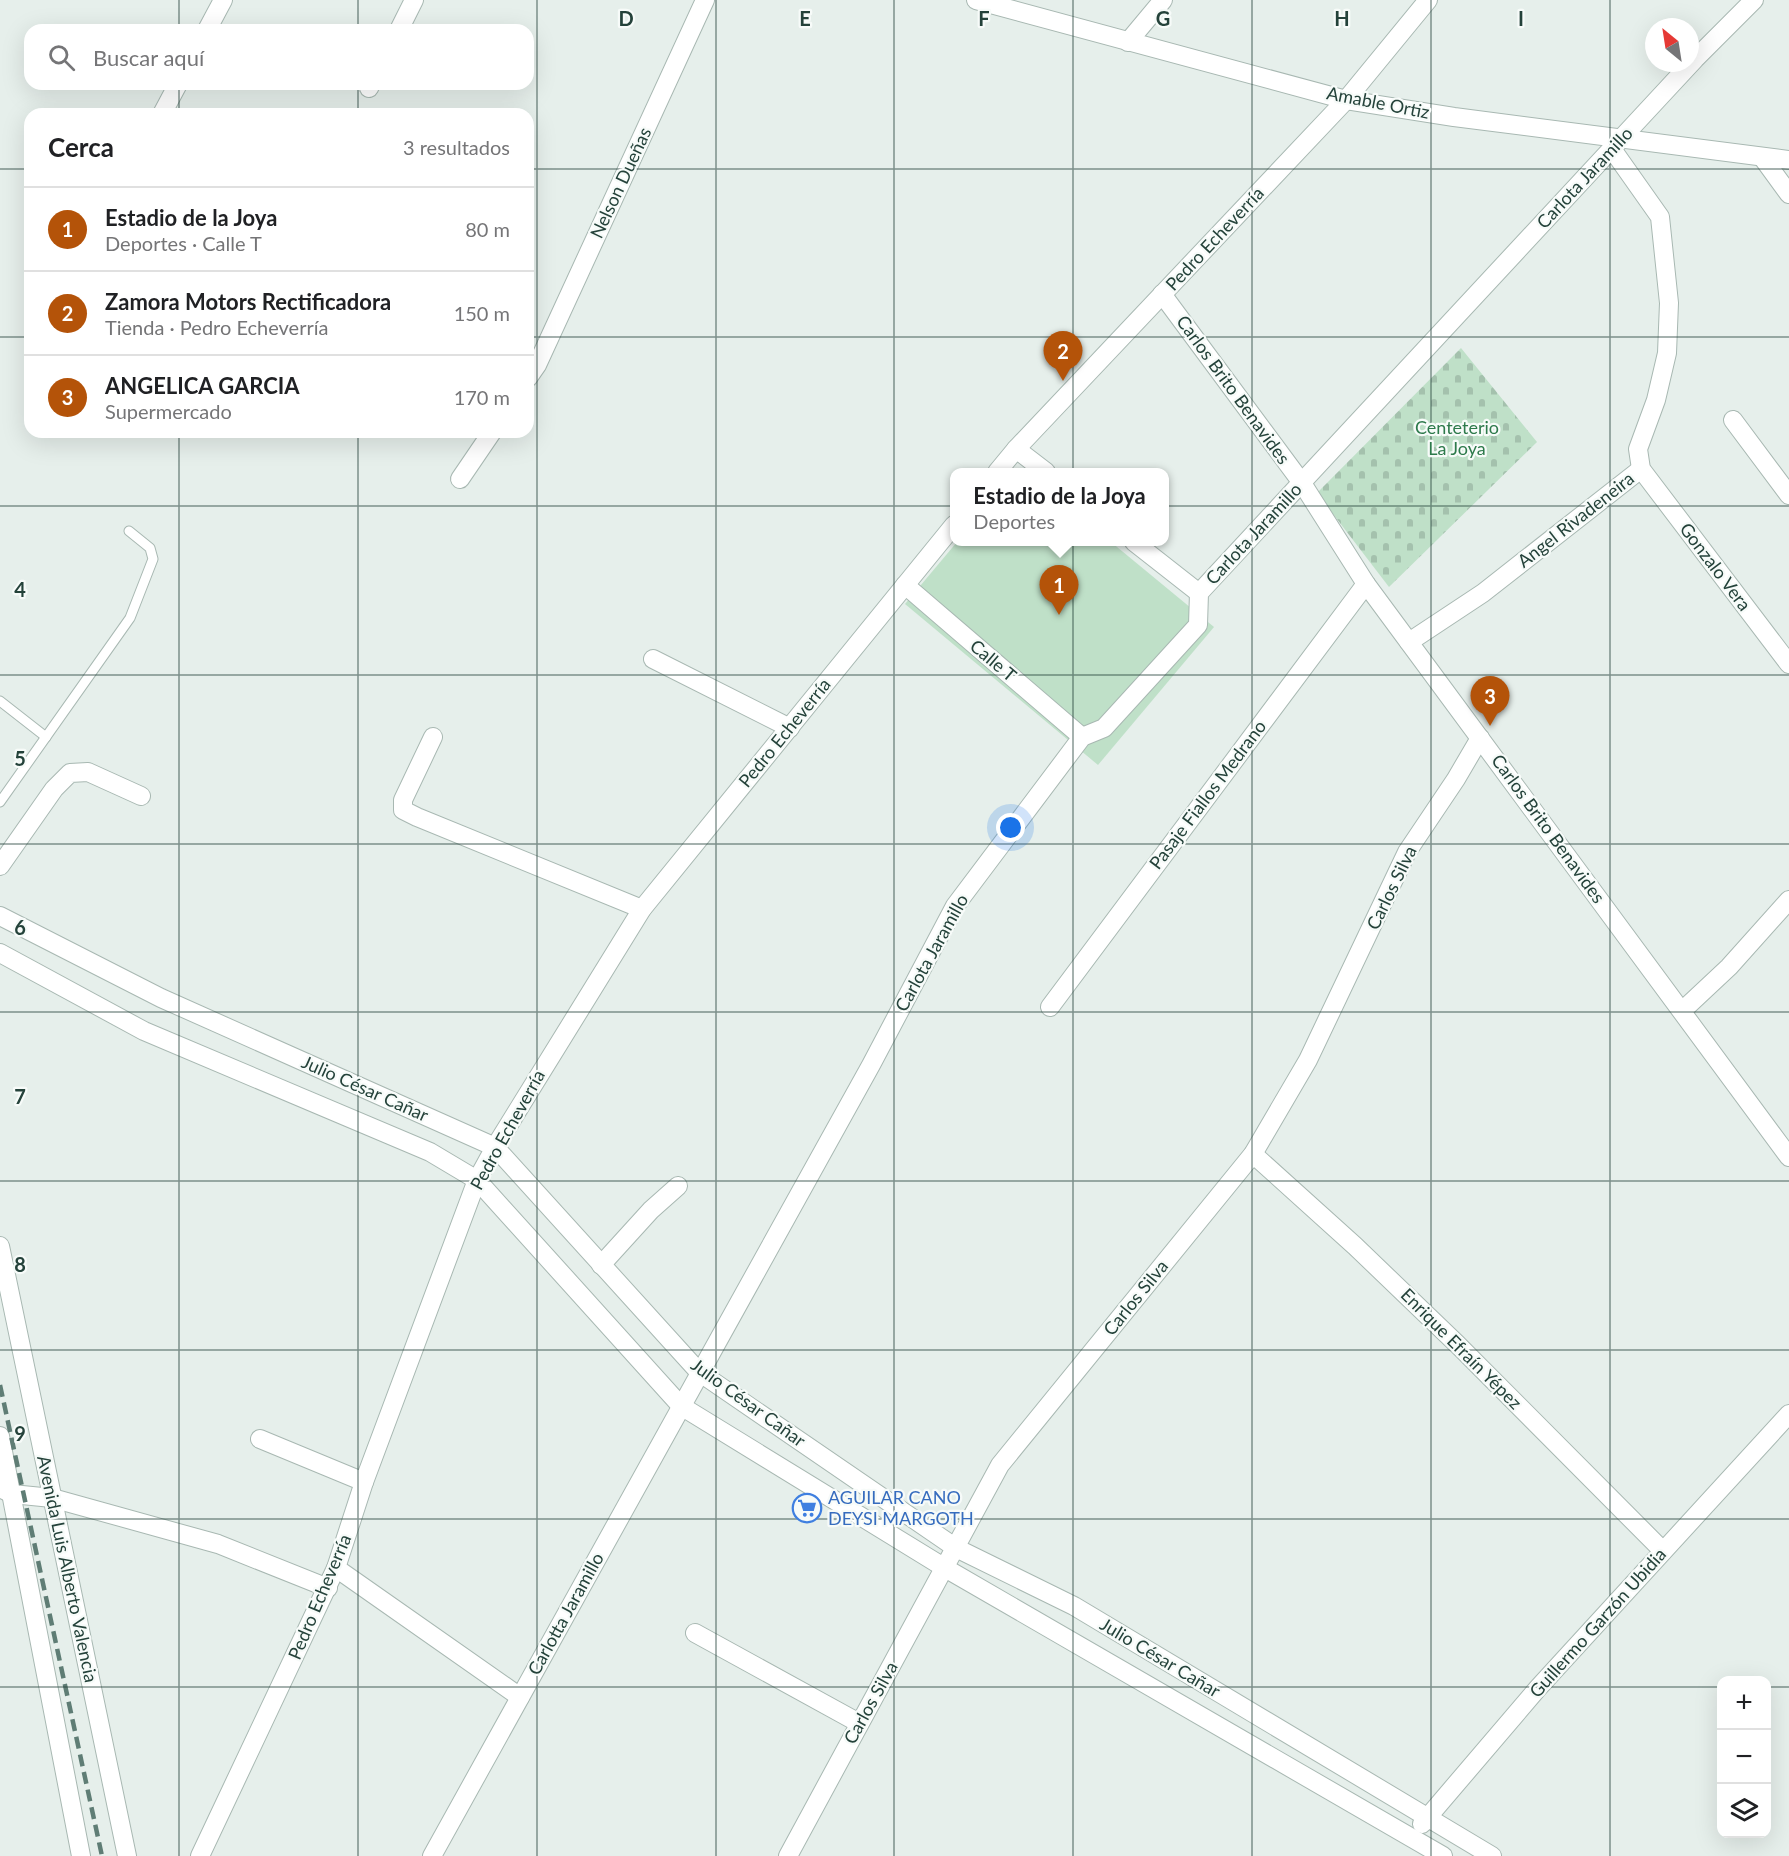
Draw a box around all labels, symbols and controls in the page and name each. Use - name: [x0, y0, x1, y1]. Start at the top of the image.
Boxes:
- text: D: [618, 6, 634, 30]
- text: E: [799, 6, 811, 30]
- text: F: [978, 6, 990, 30]
- text: G: [1156, 6, 1170, 30]
- text: H: [1334, 6, 1350, 30]
- text: I: [1518, 6, 1524, 30]
- north arrow: [1645, 18, 1699, 72]
- search box: [24, 24, 534, 90]
- icon: search: [45, 41, 78, 74]
- text: Buscar aquí: [93, 44, 204, 71]
- street label: Amable Ortiz: [1325, 81, 1432, 123]
- street label: Carlota Jaramillo: [1532, 122, 1637, 233]
- street label: Nelson Dueñas: [585, 123, 655, 241]
- text: Cerca: [48, 131, 114, 163]
- text: 3 resultados: [403, 135, 510, 159]
- street label: Pedro Echeverría: [1161, 182, 1268, 295]
- text: Estadio de la Joya: [105, 204, 277, 231]
- text: 1: [62, 217, 73, 241]
- text: 80 m: [465, 217, 510, 241]
- text: Deportes · Calle T: [105, 231, 262, 255]
- text: Zamora Motors Rectificadora: [105, 288, 391, 315]
- text: 2: [62, 301, 73, 325]
- text: 150 m: [454, 301, 510, 325]
- street label: Carlos Brito Benavides: [1172, 311, 1295, 468]
- text: Tienda · Pedro Echeverría: [105, 315, 328, 339]
- pin: 2: [1044, 332, 1082, 381]
- text: ANGELICA GARCIA: [105, 372, 300, 399]
- text: 3: [62, 385, 73, 409]
- text: 170 m: [454, 385, 510, 409]
- text: Supermercado: [105, 399, 232, 423]
- park label: Centeterio La Joya: [1415, 416, 1499, 459]
- street label: Angel Rivadeneira: [1513, 467, 1638, 572]
- popup: [950, 468, 1169, 546]
- street label: Carlota Jaramillo: [1201, 478, 1306, 589]
- text: Estadio de la Joya: [973, 482, 1146, 509]
- text: Deportes: [973, 509, 1055, 533]
- street label: Gonzalo Vera: [1676, 518, 1756, 615]
- pin: 1: [1040, 566, 1078, 615]
- text: 4: [14, 577, 26, 601]
- street label: Calle T: [966, 635, 1022, 686]
- street label: Pedro Echeverría: [734, 673, 835, 791]
- pin: 3: [1470, 676, 1510, 726]
- street label: Pasaje Fiallos Medrano: [1144, 716, 1270, 873]
- text: 5: [14, 746, 26, 770]
- street label: Carlos Brito Benavides: [1487, 750, 1610, 907]
- your location: [996, 813, 1025, 842]
- street label: Carlos Silva: [1361, 842, 1421, 933]
- street label: Carlota Jaramillo: [890, 890, 972, 1015]
- text: 6: [14, 915, 26, 939]
- street label: Julio César Cañar: [299, 1050, 432, 1126]
- street label: Pedro Echeverría: [465, 1066, 549, 1193]
- text: 7: [14, 1084, 26, 1108]
- text: 8: [14, 1252, 26, 1276]
- street label: Carlos Silva: [1098, 1255, 1172, 1340]
- street label: Enrique Efraín Yépez: [1397, 1283, 1527, 1413]
- street label: Julio César Cañar: [687, 1353, 810, 1451]
- text: 9: [14, 1421, 26, 1445]
- street label: Avenida Luis Alberto Valencia: [33, 1453, 103, 1684]
- place label: AGUILAR CANO DEYSI MARGOTH: [828, 1486, 974, 1529]
- supermarket icon: AGUILAR CANO DEYSI MARGOTH: [791, 1492, 823, 1524]
- street label: Pedro Echeverría: [283, 1531, 355, 1662]
- street label: Guillermo Garzón Ubidia: [1524, 1543, 1670, 1702]
- street label: Carlotta Jaramillo: [522, 1548, 608, 1679]
- street label: Julio César Cañar: [1096, 1613, 1225, 1702]
- street label: Carlos Silva: [839, 1658, 902, 1747]
- map controls: [1717, 1676, 1771, 1838]
- button: +: [1717, 1676, 1771, 1730]
- button: −: [1717, 1730, 1771, 1784]
- button: layers: [1717, 1784, 1771, 1838]

